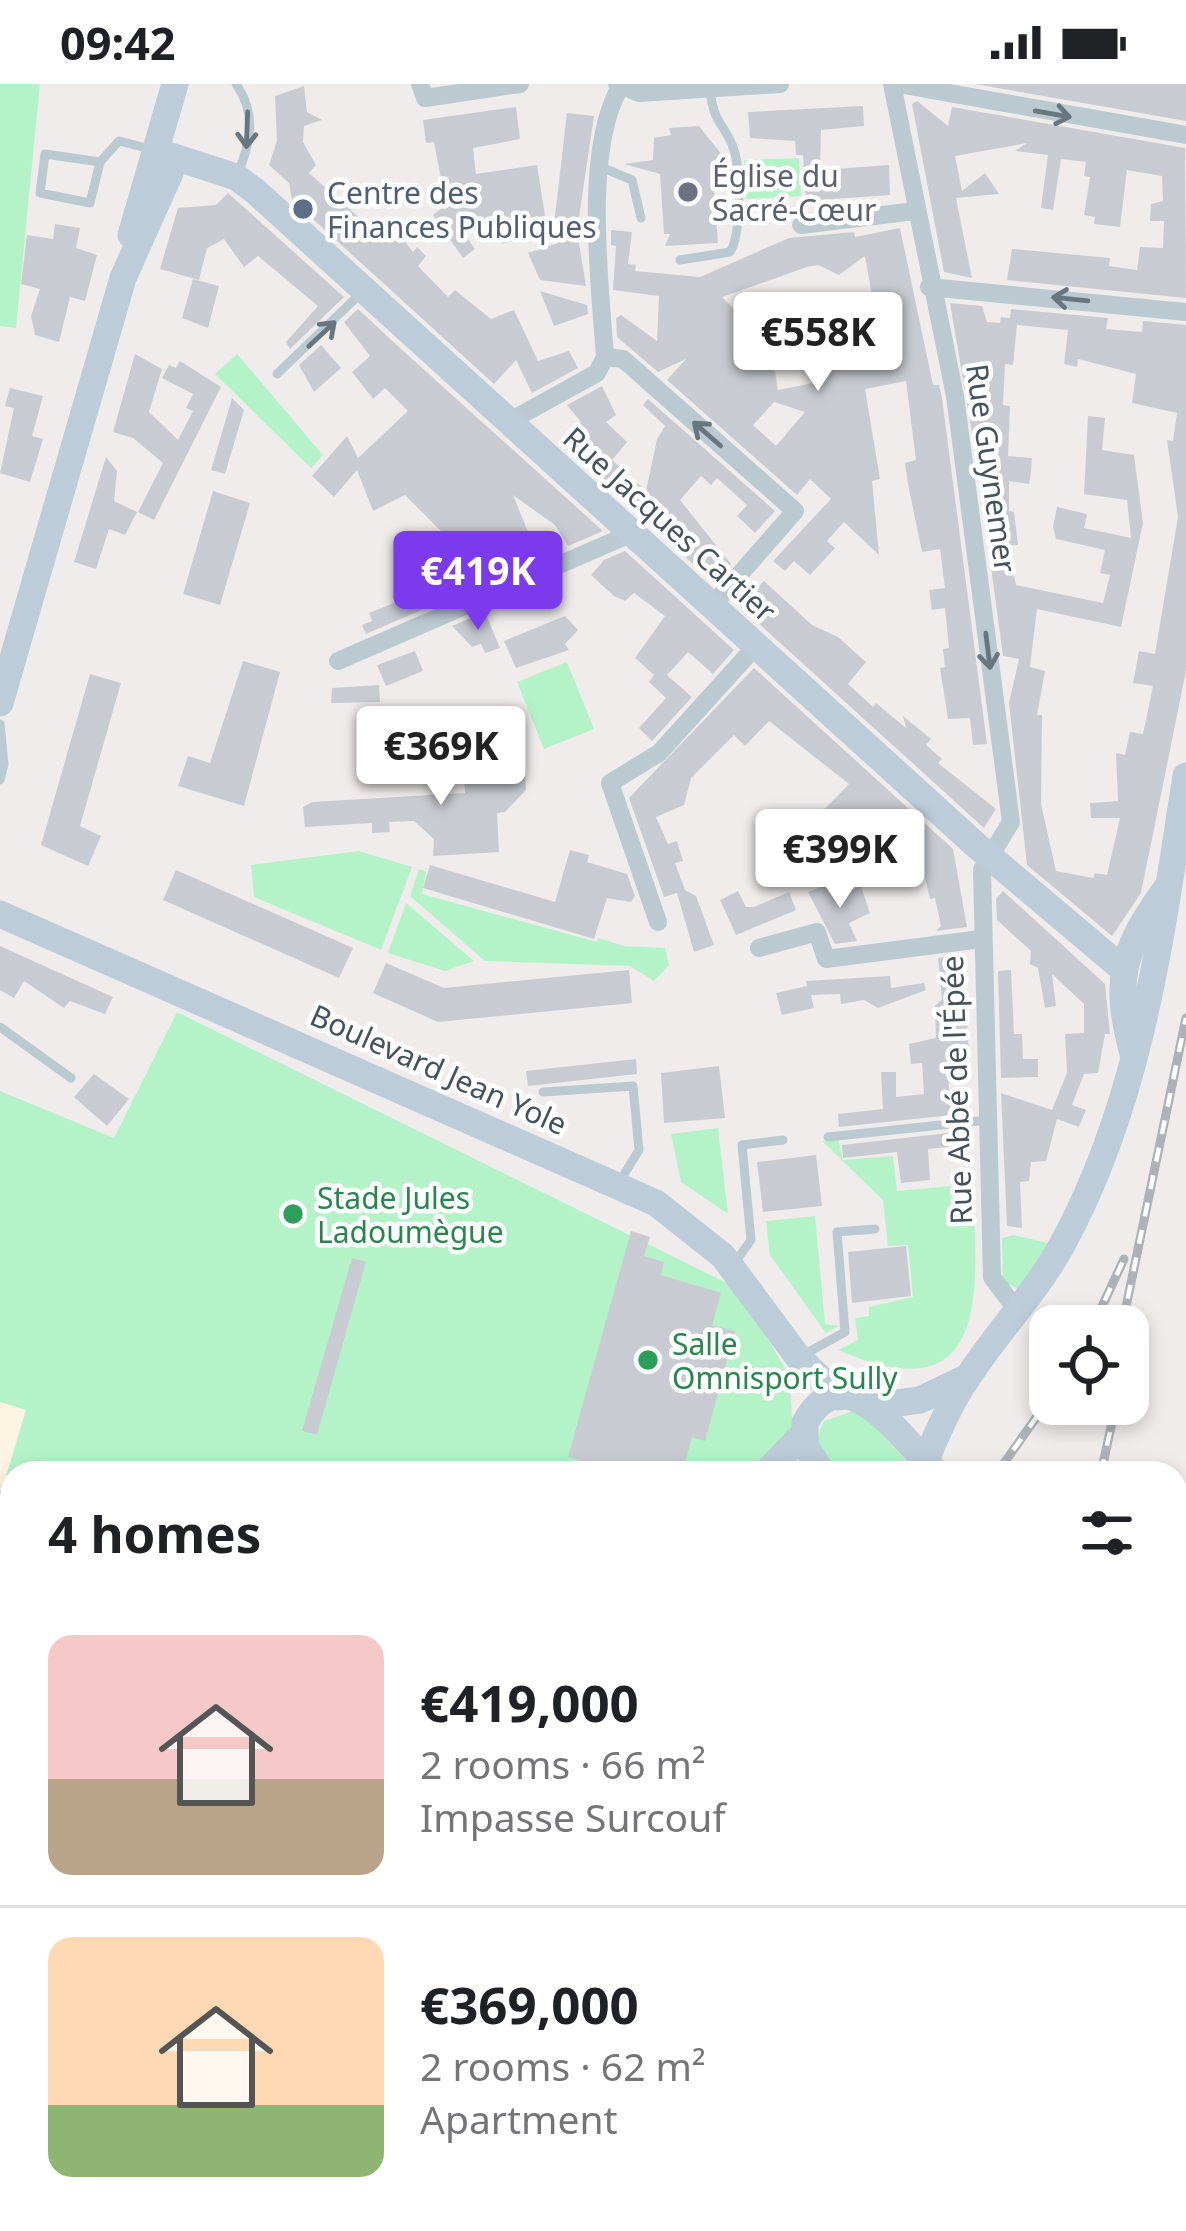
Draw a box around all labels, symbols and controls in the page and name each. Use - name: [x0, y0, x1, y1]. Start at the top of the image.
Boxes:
- text: 09:42: [60, 12, 176, 73]
- one-way arrow: [1033, 103, 1072, 126]
- one-way arrow: [236, 109, 259, 148]
- place label: Église du Sacré-Cœur: [712, 155, 876, 230]
- place label: Centre des Finances Publiques: [327, 172, 597, 247]
- marker: Église du Sacré-Cœur: [675, 179, 701, 205]
- marker: Centre des Finances Publiques: [290, 196, 316, 222]
- one-way arrow: [1051, 287, 1090, 310]
- pin: €558K: [734, 292, 902, 394]
- text: €558K: [760, 304, 876, 357]
- one-way arrow: [307, 320, 337, 348]
- street label: Rue Guynemer: [957, 361, 1027, 575]
- street label: Rue Jacques Cartier: [555, 417, 785, 631]
- one-way arrow: [693, 420, 723, 448]
- pin: €419K: [394, 531, 562, 633]
- text: €419K: [420, 543, 536, 596]
- one-way arrow: [978, 631, 1000, 670]
- pin: €369K: [357, 706, 525, 808]
- text: €369K: [383, 718, 499, 771]
- pin: €399K: [756, 809, 924, 911]
- text: €399K: [782, 821, 898, 874]
- street label: Rue Abbé de l'Épée: [931, 955, 981, 1225]
- street label: Boulevard Jean Yole: [304, 994, 574, 1144]
- place label: Stade Jules Ladoumègue: [317, 1177, 504, 1252]
- marker: Stade Jules Ladoumègue: [280, 1201, 306, 1227]
- map controls: [1029, 1305, 1149, 1425]
- button: locate: [1029, 1305, 1149, 1425]
- place label: Salle Omnisport Sully: [672, 1323, 898, 1398]
- marker: Salle Omnisport Sully: [635, 1347, 661, 1373]
- text: 4 homes: [48, 1498, 261, 1568]
- icon: filters: [1074, 1500, 1140, 1566]
- text: €419,000: [420, 1667, 639, 1737]
- icon: home: [144, 1683, 288, 1827]
- text: 2 rooms · 66 m²: [420, 1737, 706, 1790]
- text: Impasse Surcouf: [420, 1790, 726, 1843]
- text: €369,000: [420, 1969, 639, 2039]
- icon: home: [144, 1985, 288, 2129]
- text: 2 rooms · 62 m²: [420, 2039, 706, 2092]
- text: Apartment: [420, 2092, 618, 2145]

